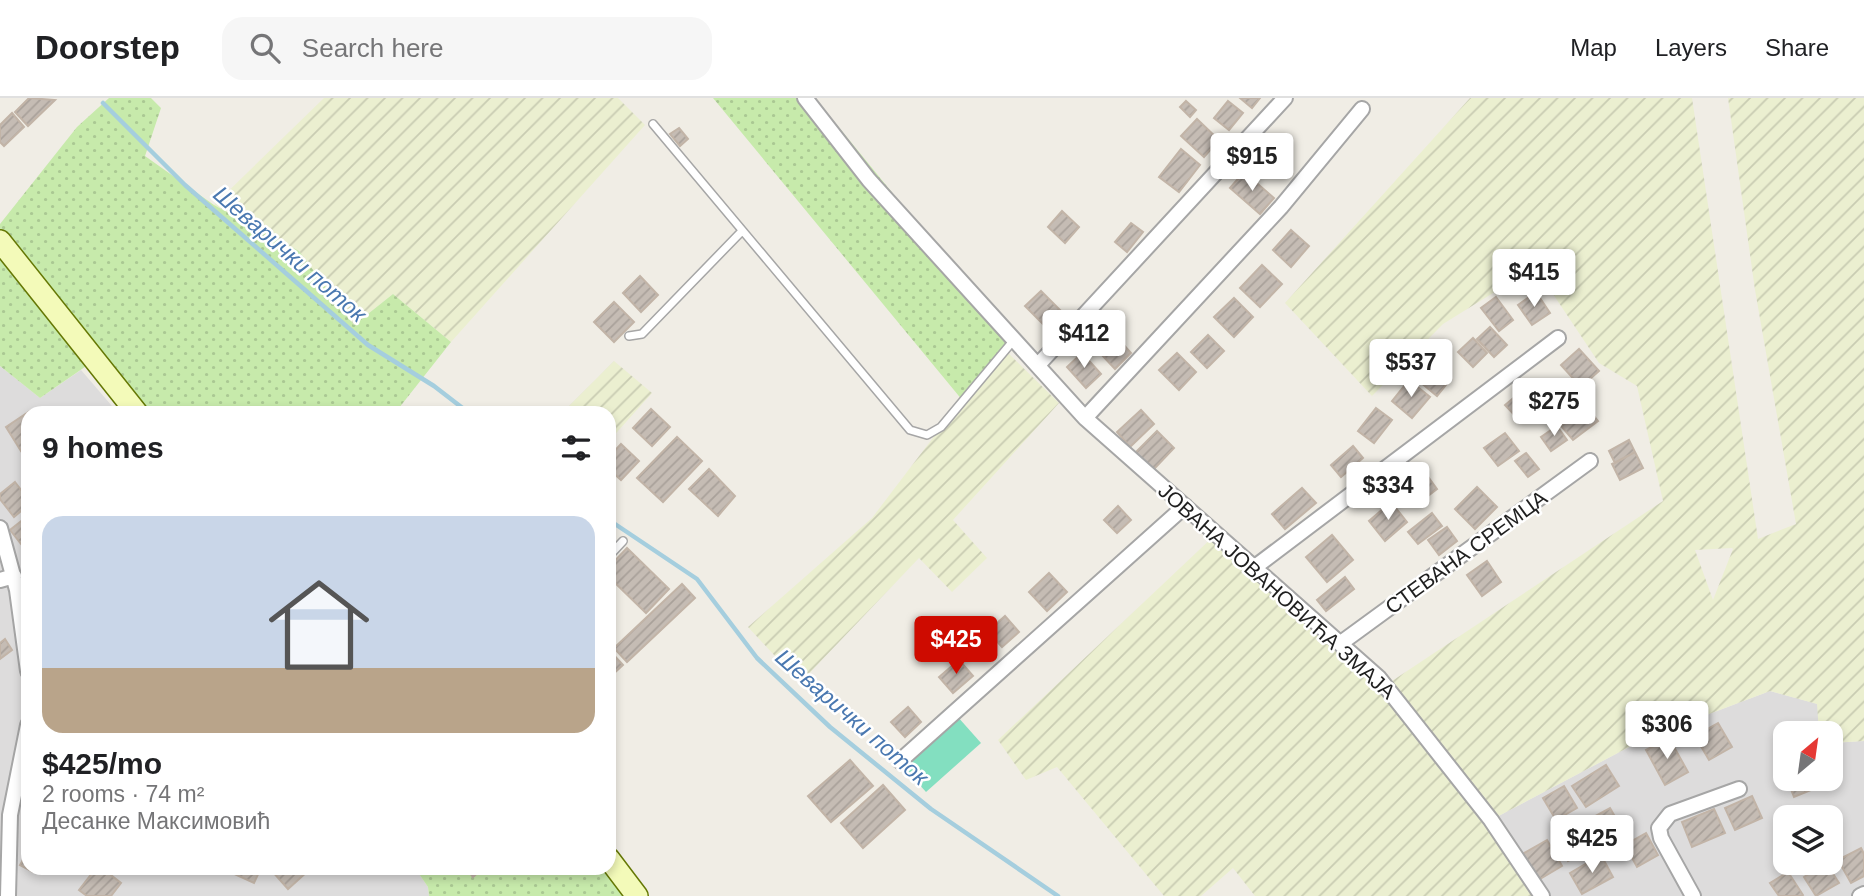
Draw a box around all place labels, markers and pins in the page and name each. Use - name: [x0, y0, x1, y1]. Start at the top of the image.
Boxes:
- pin: $915: [1211, 134, 1293, 193]
- pin: $415: [1493, 250, 1575, 309]
- pin: $412: [1043, 310, 1125, 370]
- pin: $537: [1370, 340, 1452, 399]
- pin: $275: [1513, 378, 1595, 438]
- pin: $334: [1347, 462, 1429, 522]
- pin: $425: [915, 616, 997, 676]
- pin: $306: [1626, 702, 1708, 761]
- pin: $425: [1551, 816, 1633, 875]

